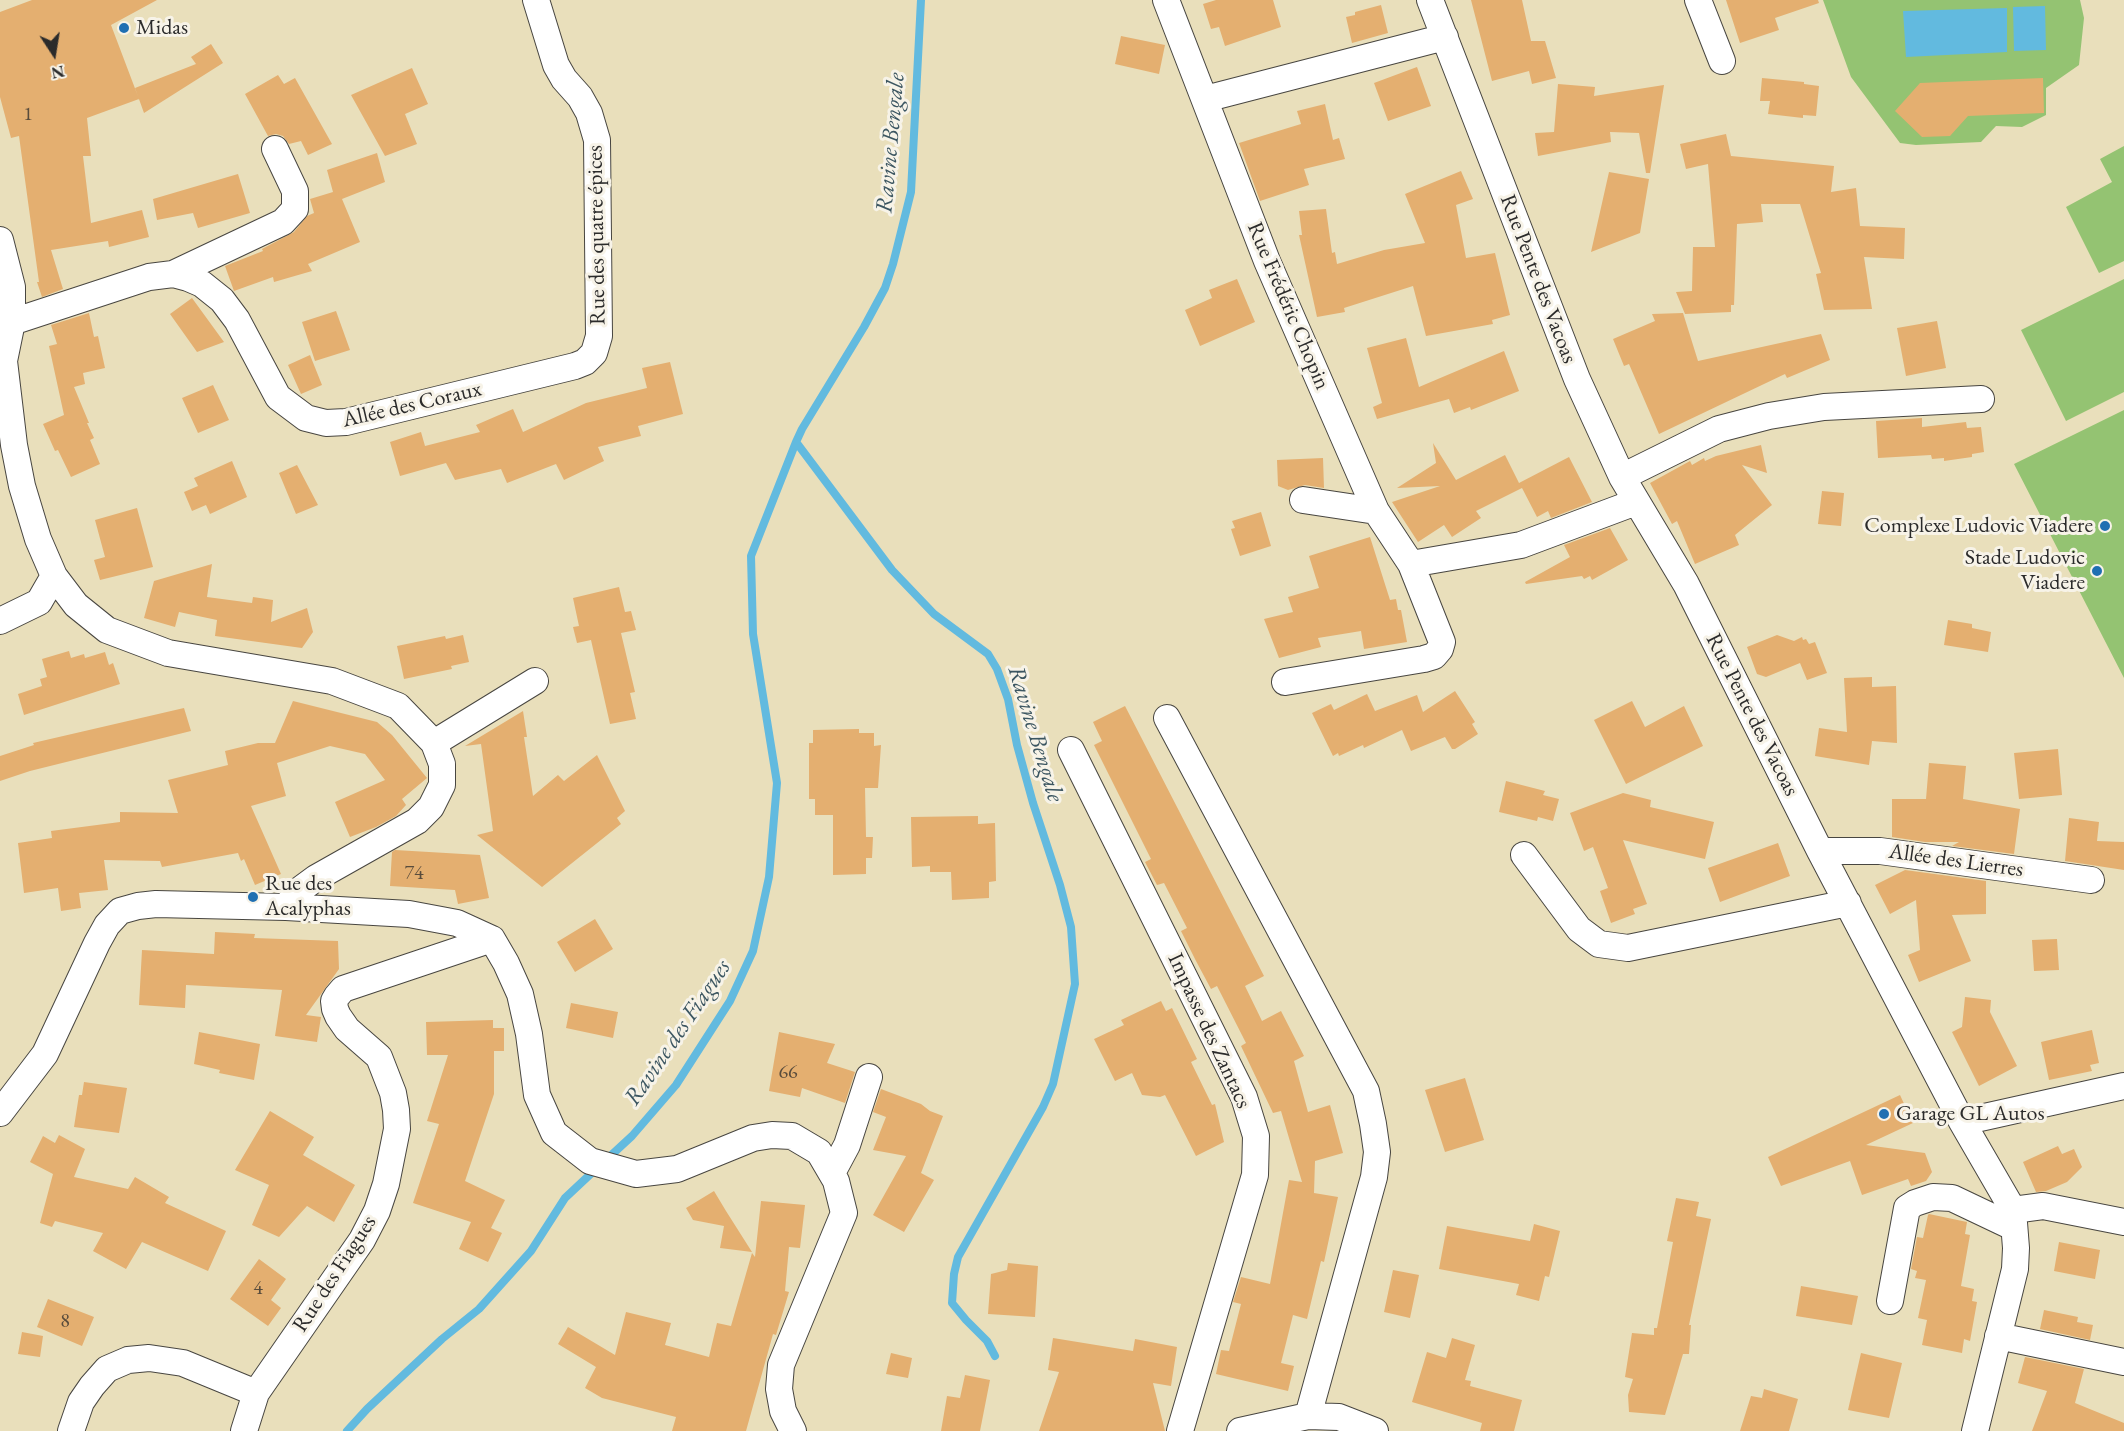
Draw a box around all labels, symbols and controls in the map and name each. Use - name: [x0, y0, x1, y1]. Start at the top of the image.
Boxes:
- place label: Midas: [136, 15, 188, 41]
- marker: Midas: [117, 21, 131, 35]
- north arrow: [24, 24, 84, 84]
- text: N: [49, 60, 66, 84]
- water label: Ravine Bengale: [871, 72, 911, 214]
- house number: 1: [23, 103, 33, 127]
- street label: Rue des quatre épices: [582, 145, 612, 325]
- street label: Rue Pente des Vacoas: [1494, 191, 1582, 367]
- street label: Rue Frédéric Chopin: [1241, 218, 1335, 394]
- street label: Allée des Coraux: [340, 376, 484, 434]
- place label: Complexe Ludovic Viadere: [1864, 513, 2093, 539]
- marker: Complexe Ludovic Viadere: [2098, 519, 2112, 533]
- place label: Stade Ludovic Viadere: [1965, 545, 2085, 596]
- marker: Stade Ludovic Viadere: [2090, 564, 2104, 578]
- street label: Rue Pente des Vacoas: [1700, 629, 1804, 801]
- water label: Ravine Bengale: [1001, 662, 1069, 806]
- street label: Allée des Lierres: [1887, 838, 2025, 884]
- house number: 74: [404, 862, 424, 886]
- place label: Rue des Acalyphas: [265, 871, 351, 922]
- marker: Rue des Acalyphas: [246, 890, 260, 904]
- street label: Impasse des Zantacs: [1162, 949, 1256, 1113]
- water label: Ravine des Fiagues: [619, 954, 737, 1112]
- house number: 66: [778, 1061, 798, 1085]
- place label: Garage GL Autos: [1896, 1101, 2044, 1127]
- marker: Garage GL Autos: [1877, 1107, 1891, 1121]
- street label: Rue des Fiagues: [288, 1211, 382, 1337]
- house number: 4: [253, 1277, 263, 1301]
- house number: 8: [60, 1310, 70, 1334]

